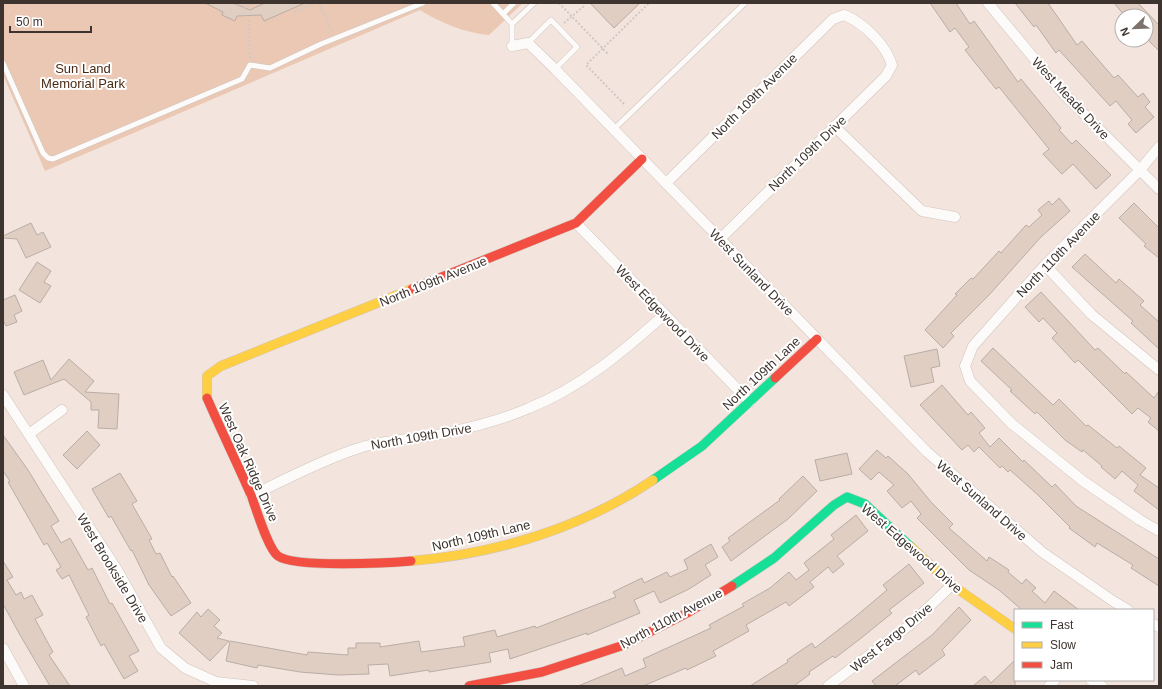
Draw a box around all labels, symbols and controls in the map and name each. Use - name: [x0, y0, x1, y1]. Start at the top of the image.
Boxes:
- scale bar: [10, 8, 91, 34]
- north arrow: [1114, 8, 1154, 48]
- text: 50 m: [16, 15, 43, 29]
- text: N: [1118, 26, 1132, 38]
- street label: North 109th Avenue: [709, 51, 800, 142]
- street label: West Meade Drive: [1029, 54, 1112, 142]
- park label: Sun Land Memorial Park: [41, 61, 125, 91]
- street label: North 109th Drive: [765, 113, 849, 194]
- street label: North 110th Avenue: [1013, 208, 1103, 300]
- street label: West Sunland Drive: [706, 226, 797, 319]
- street label: North 109th Avenue: [377, 253, 489, 310]
- street label: West Edgewood Drive: [613, 262, 713, 365]
- street label: North 109th Lane: [719, 334, 803, 413]
- street label: West Oak Ridge Drive: [216, 401, 281, 524]
- street label: North 109th Drive: [370, 420, 473, 453]
- street label: West Sunland Drive: [933, 457, 1030, 544]
- street label: West Edgewood Drive: [858, 501, 965, 596]
- street label: West Brookside Drive: [74, 511, 151, 626]
- street label: North 109th Lane: [430, 517, 532, 554]
- street label: North 110th Avenue: [618, 585, 725, 652]
- street label: West Fargo Drive: [847, 600, 935, 675]
- legend: [1014, 609, 1154, 681]
- text: Fast: [1050, 618, 1074, 632]
- text: Slow: [1050, 638, 1076, 652]
- text: Jam: [1050, 658, 1073, 672]

